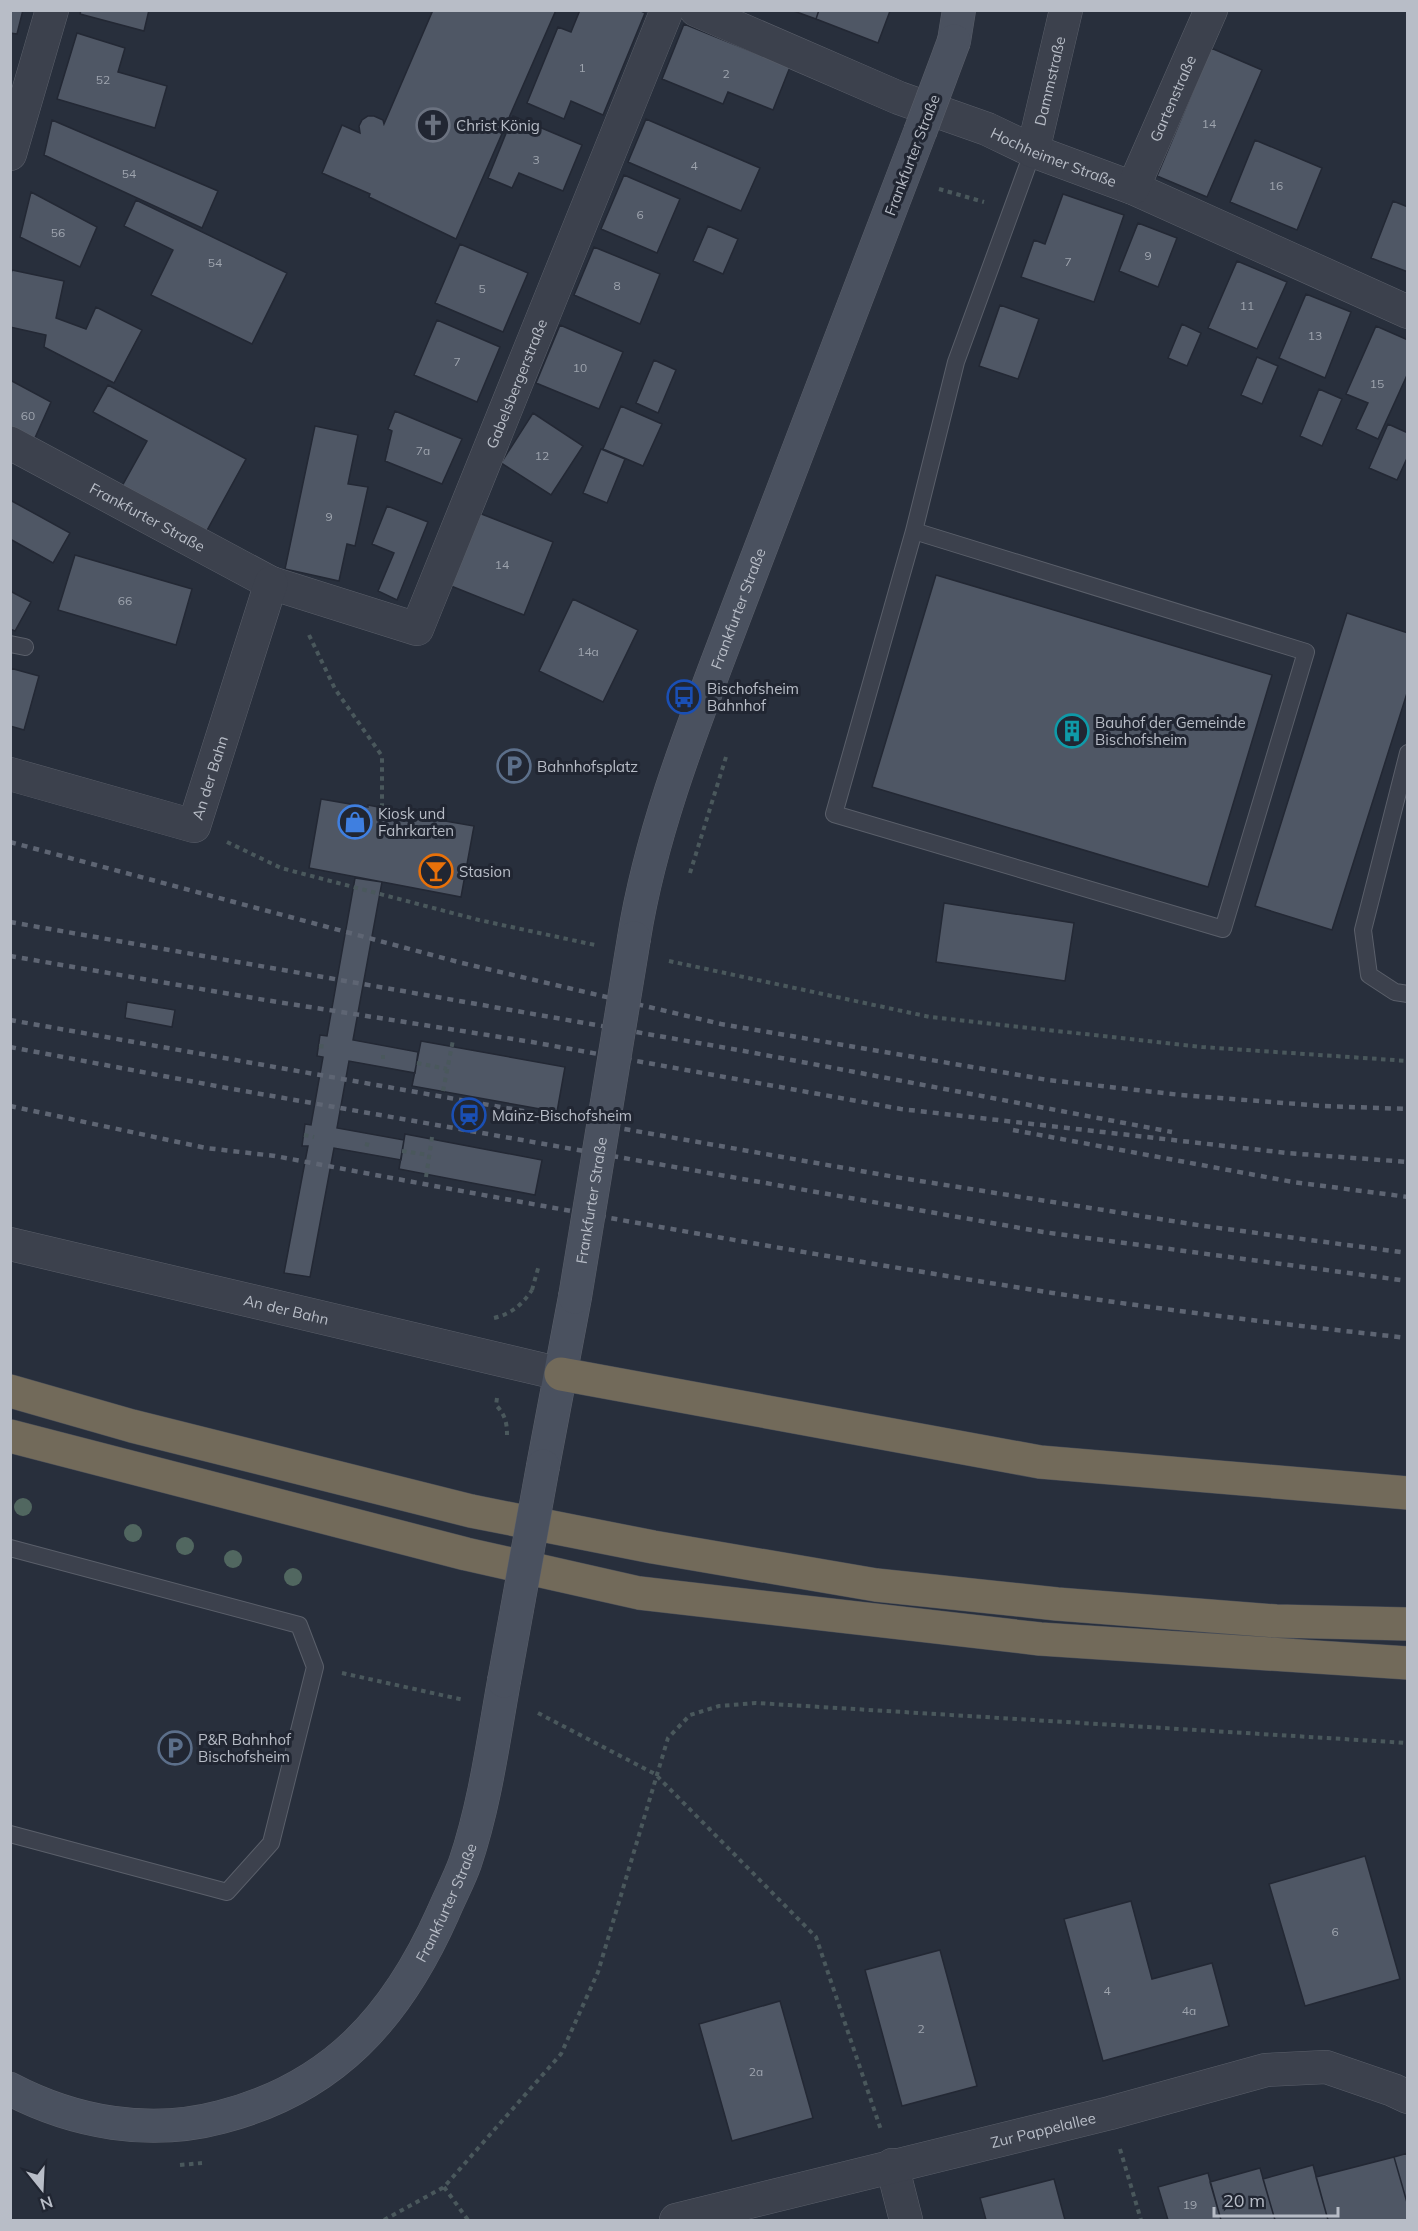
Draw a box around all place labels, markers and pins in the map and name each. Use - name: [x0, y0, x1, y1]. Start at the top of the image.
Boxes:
- church icon: Christ König: [415, 107, 451, 143]
- place label: Christ König: [456, 116, 540, 135]
- bus stop icon: Bischofsheim Bahnhof: [666, 679, 702, 715]
- place label: Bischofsheim Bahnhof: [707, 679, 799, 715]
- building icon: Bauhof der Gemeinde Bischofsheim: [1054, 713, 1090, 749]
- place label: Bauhof der Gemeinde Bischofsheim: [1095, 713, 1246, 749]
- parking icon: Bahnhofsplatz: [496, 748, 532, 784]
- place label: Bahnhofsplatz: [537, 757, 638, 776]
- shop icon: Kiosk und Fahrkarten: [337, 804, 373, 840]
- place label: Kiosk und Fahrkarten: [378, 804, 454, 840]
- bar icon: Stasion: [418, 853, 454, 889]
- place label: Stasion: [459, 862, 511, 881]
- station icon: Mainz-Bischofsheim: [451, 1097, 487, 1133]
- place label: Mainz-Bischofsheim: [492, 1106, 632, 1125]
- parking icon: P&R Bahnhof Bischofsheim: [157, 1730, 193, 1766]
- place label: P&R Bahnhof Bischofsheim: [198, 1730, 292, 1766]

